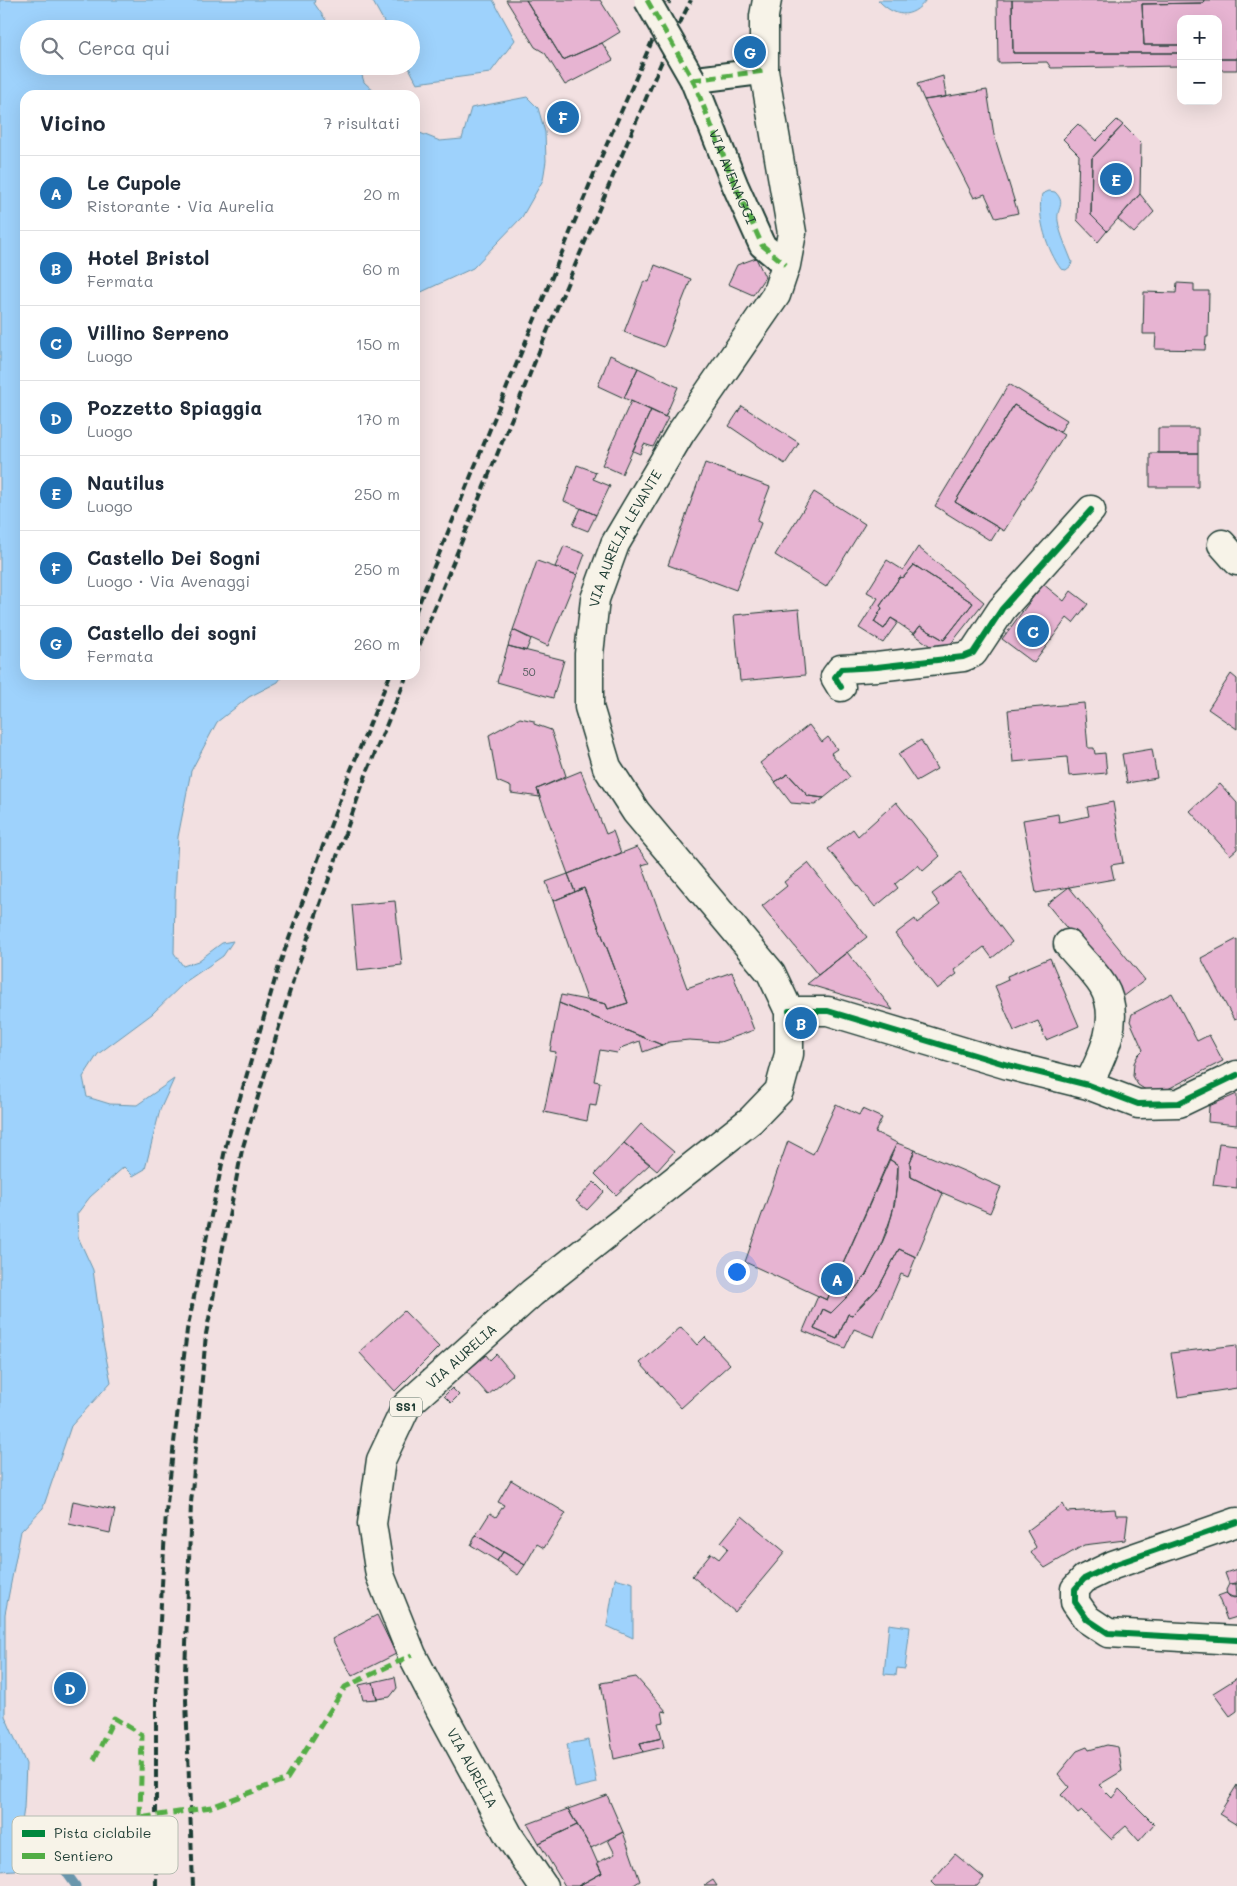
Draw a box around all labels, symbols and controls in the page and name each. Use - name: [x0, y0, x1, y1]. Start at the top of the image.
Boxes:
- map controls: [1177, 15, 1222, 105]
- button: +: [1177, 15, 1222, 60]
- search box: [20, 20, 420, 75]
- pin: G: [734, 33, 766, 71]
- icon: search: [38, 34, 66, 62]
- text: Cerca qui: [78, 35, 170, 60]
- button: −: [1177, 60, 1222, 105]
- pin: F: [547, 98, 579, 136]
- text: Vicino: [40, 109, 105, 136]
- text: 7 risultati: [324, 112, 400, 133]
- street label: VIA AVENAGGI: [705, 126, 761, 227]
- pin: E: [1100, 160, 1132, 198]
- text: Le Cupole: [87, 170, 181, 195]
- text: A: [50, 183, 62, 204]
- text: 20 m: [363, 183, 400, 204]
- text: Ristorante · Via Aurelia: [87, 195, 274, 216]
- text: Hotel Bristol: [87, 245, 209, 270]
- text: B: [51, 258, 61, 279]
- text: 60 m: [363, 258, 400, 279]
- text: Fermata: [87, 270, 154, 291]
- text: Villino Serreno: [87, 320, 229, 345]
- text: C: [50, 333, 62, 354]
- text: 150 m: [356, 333, 400, 354]
- text: Luogo: [87, 345, 132, 366]
- text: Pozzetto Spiaggia: [87, 395, 262, 420]
- text: D: [50, 408, 62, 429]
- text: 170 m: [356, 408, 400, 429]
- text: Luogo: [87, 420, 132, 441]
- street label: VIA AURELIA LEVANTE: [584, 466, 666, 608]
- text: Nautilus: [87, 470, 164, 495]
- text: E: [51, 483, 61, 504]
- text: 250 m: [354, 483, 400, 504]
- text: Luogo: [87, 495, 132, 516]
- text: Castello Dei Sogni: [87, 545, 261, 570]
- text: F: [51, 558, 61, 579]
- text: 250 m: [354, 558, 400, 579]
- text: Luogo · Via Avenaggi: [87, 570, 250, 591]
- pin: C: [1017, 612, 1049, 650]
- text: Castello dei sogni: [87, 620, 257, 645]
- text: G: [50, 633, 62, 654]
- text: 260 m: [354, 633, 400, 654]
- text: Fermata: [87, 645, 154, 666]
- house number: 50: [522, 664, 536, 679]
- pin: B: [785, 1004, 817, 1042]
- your location: [724, 1259, 750, 1285]
- pin: A: [821, 1260, 853, 1298]
- street label: VIA AURELIA: [422, 1319, 500, 1393]
- road number: SS1: [390, 1398, 422, 1416]
- pin: D: [54, 1669, 86, 1707]
- street label: VIA AURELIA: [443, 1724, 502, 1811]
- legend: [12, 1816, 178, 1874]
- text: Pista ciclabile: [54, 1823, 151, 1842]
- text: Sentiero: [54, 1846, 113, 1865]

